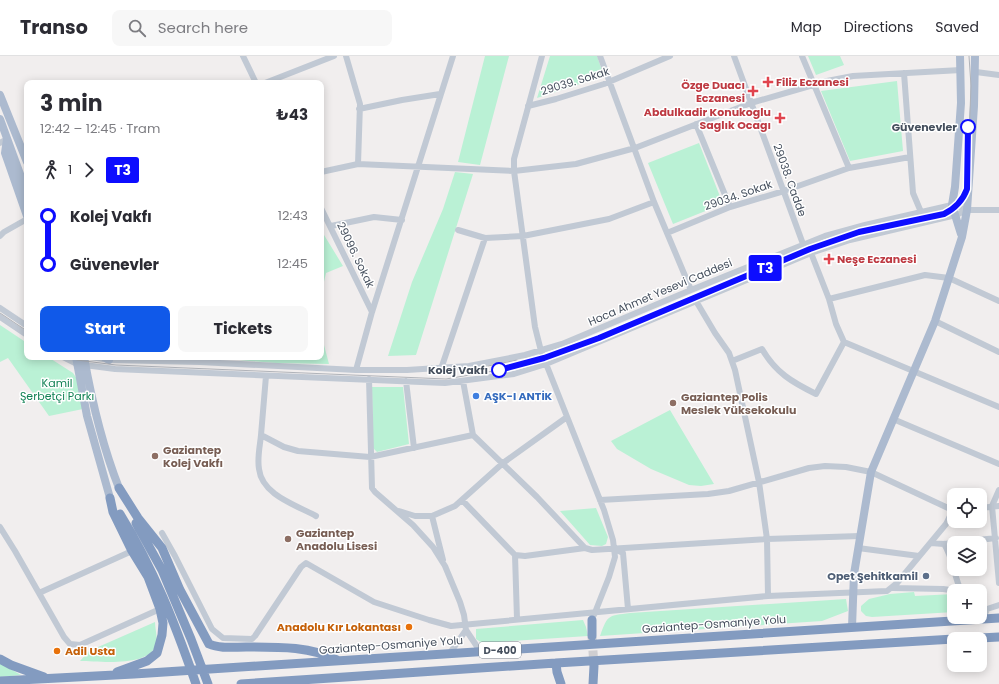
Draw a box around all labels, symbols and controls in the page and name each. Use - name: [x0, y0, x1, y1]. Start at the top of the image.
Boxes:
- search box: [112, 10, 392, 46]
- text: Transo: [20, 14, 88, 41]
- icon: search: [126, 17, 148, 39]
- text: Search here: [158, 17, 248, 38]
- text: Map: [791, 17, 822, 37]
- text: Directions: [844, 17, 913, 37]
- text: Saved: [935, 17, 979, 37]
- street label: 29039. Sokak: [539, 63, 612, 99]
- place label: Filiz Eczanesi: [776, 74, 849, 90]
- place label: Özge Duacı Eczanesi: [681, 77, 745, 106]
- marker: Filiz Eczanesi: [763, 77, 773, 87]
- marker: Özge Duacı Eczanesi: [748, 86, 758, 96]
- text: 3 min: [40, 88, 103, 119]
- text: ₺43: [276, 104, 308, 125]
- place label: Abdulkadir Konukoglu Saglık Ocagı: [644, 104, 771, 133]
- marker: Abdulkadir Konukoglu Saglık Ocagı: [774, 112, 786, 124]
- text: 12:42 – 12:45 · Tram: [40, 119, 160, 138]
- place label: Güvenevler: [892, 119, 957, 135]
- marker: Güvenevler: [960, 119, 976, 135]
- street label: 29038. Cadde: [769, 141, 811, 219]
- icon: walk: [40, 159, 62, 181]
- icon: forward: [78, 159, 100, 181]
- text: 1: [68, 160, 72, 179]
- text: T3: [114, 160, 131, 180]
- street label: 29034. Sokak: [702, 176, 775, 214]
- text: Kolej Vakfı: [70, 206, 152, 227]
- text: 12:43: [278, 206, 308, 225]
- street label: 29096. Sokak: [333, 219, 379, 291]
- place label: Neşe Eczanesi: [837, 251, 916, 267]
- text: Güvenevler: [70, 254, 159, 275]
- text: 12:45: [277, 254, 308, 273]
- street label: Hoca Ahmet Yesevi Caddesi: [586, 254, 735, 330]
- marker: Neşe Eczanesi: [824, 254, 834, 264]
- line badge: T3: [747, 255, 783, 281]
- text: T3: [757, 258, 773, 278]
- button: Start: [40, 306, 170, 352]
- button: Tickets: [178, 306, 308, 352]
- place label: Kolej Vakfı: [428, 362, 488, 378]
- marker: Kolej Vakfı: [491, 362, 507, 378]
- park label: Kamil Şerbetçi Parkı: [20, 375, 94, 404]
- place label: AŞK-I ANTİK: [484, 388, 553, 404]
- place label: Gaziantep Polis Meslek Yüksekokulu: [681, 389, 796, 418]
- marker: AŞK-I ANTİK: [471, 391, 481, 401]
- marker: Gaziantep Polis Meslek Yüksekokulu: [668, 398, 678, 408]
- place label: Gaziantep Kolej Vakfı: [163, 442, 223, 471]
- marker: Gaziantep Kolej Vakfı: [150, 451, 160, 461]
- map controls: [947, 488, 987, 672]
- button: locate: [947, 488, 987, 528]
- place label: Gaziantep Anadolu Lisesi: [296, 525, 377, 554]
- marker: Gaziantep Anadolu Lisesi: [283, 534, 293, 544]
- button: layers: [947, 536, 987, 576]
- place label: Opet Şehitkamil: [827, 568, 918, 584]
- marker: Opet Şehitkamil: [921, 571, 931, 581]
- button: +: [947, 584, 987, 624]
- street label: Gaziantep-Osmaniye Yolu: [641, 611, 787, 637]
- place label: Anadolu Kır Lokantası: [277, 619, 401, 635]
- marker: Anadolu Kır Lokantası: [404, 622, 414, 632]
- street label: Gaziantep-Osmaniye Yolu: [318, 632, 464, 658]
- button: −: [947, 632, 987, 672]
- road number: D-400: [479, 642, 521, 658]
- place label: Adil Usta: [65, 643, 115, 659]
- marker: Adil Usta: [52, 646, 62, 656]

